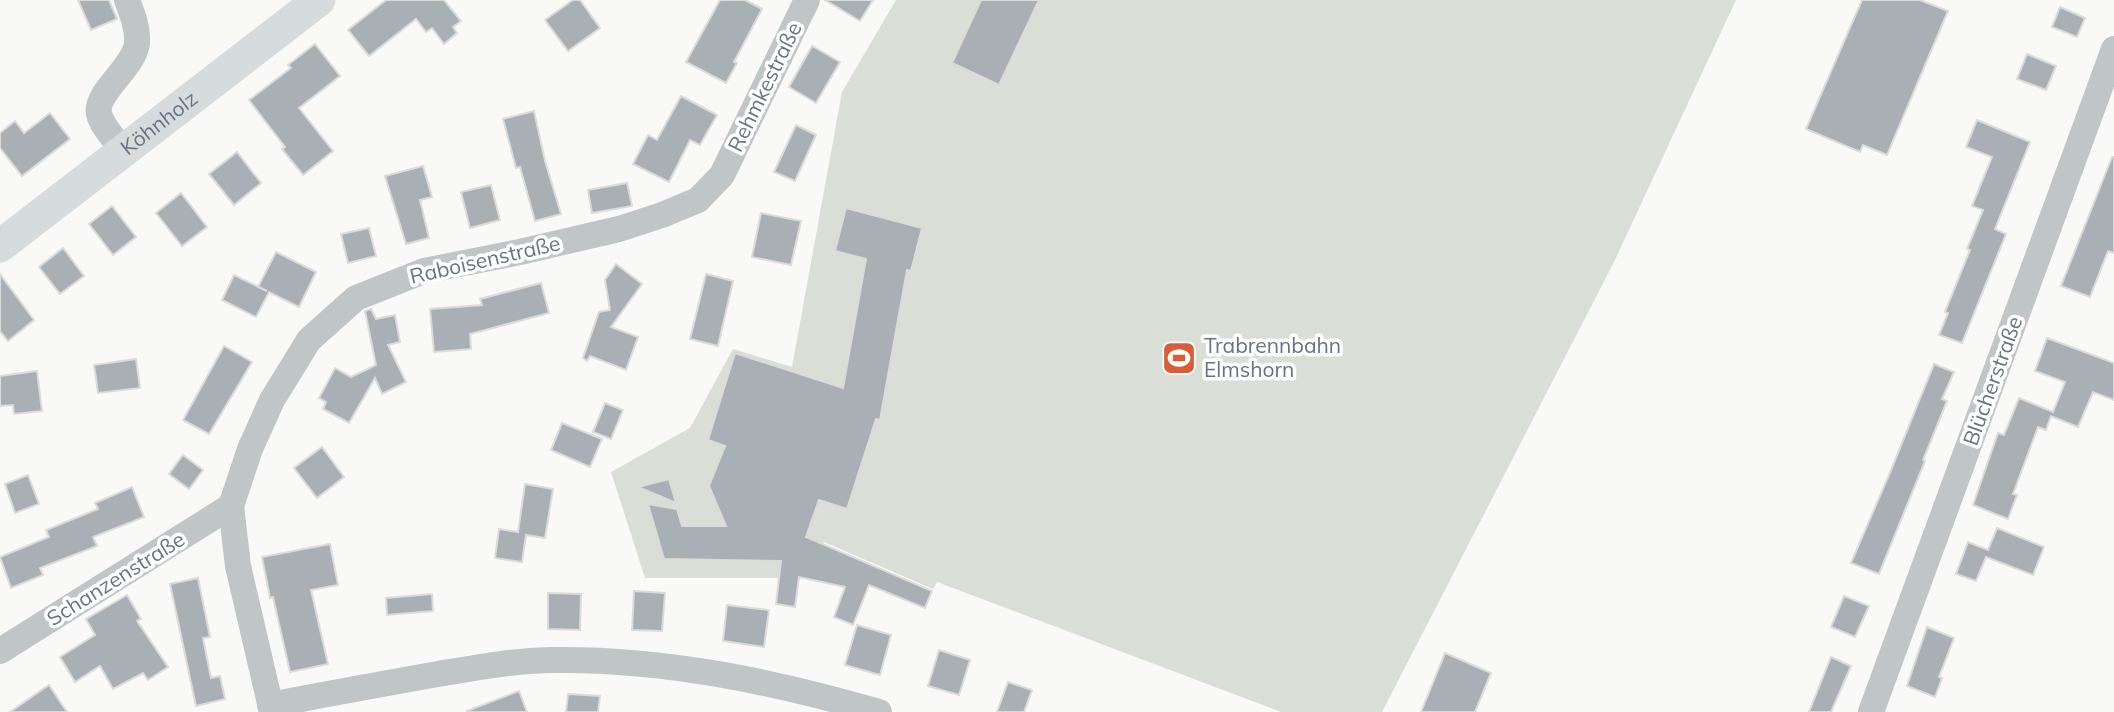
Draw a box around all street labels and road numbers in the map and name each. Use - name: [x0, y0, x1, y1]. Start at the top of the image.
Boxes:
- street label: Rehmkestraße: [722, 18, 807, 156]
- street label: Köhnholz: [115, 85, 202, 160]
- street label: Raboisenstraße: [407, 229, 562, 289]
- street label: Blücherstraße: [1957, 313, 2027, 449]
- street label: Schanzenstraße: [42, 525, 189, 631]

